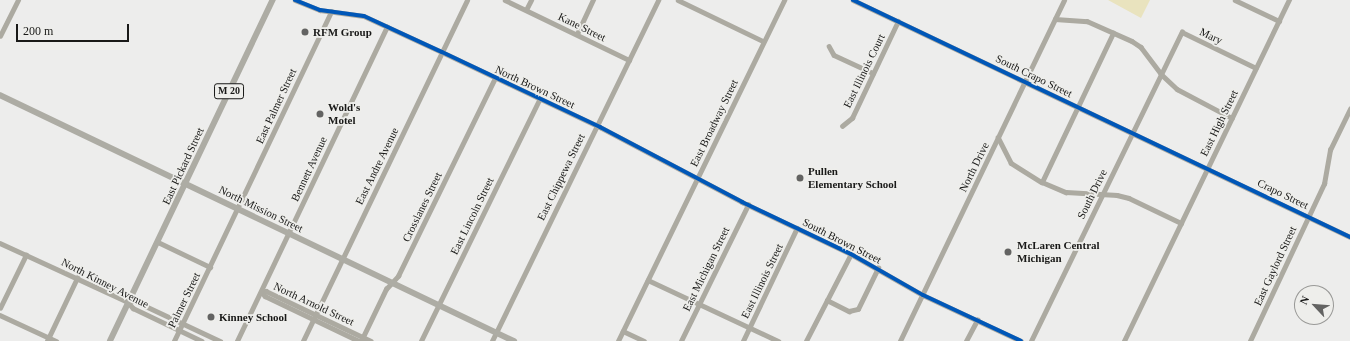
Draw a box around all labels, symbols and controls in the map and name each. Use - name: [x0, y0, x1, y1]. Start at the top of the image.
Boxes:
- street label: Kane Street: [556, 10, 608, 44]
- scale bar: [18, 16, 131, 42]
- text: 200 m: [23, 24, 53, 38]
- place label: RFM Group: [313, 25, 372, 39]
- street label: Mary: [1197, 25, 1225, 47]
- marker: RFM Group: [300, 27, 310, 37]
- street label: East Illinois Court: [840, 32, 888, 110]
- street label: South Crapo Street: [993, 52, 1075, 100]
- street label: North Brown Street: [493, 63, 577, 111]
- street label: East Palmer Street: [253, 66, 299, 146]
- street label: East Broadway Street: [687, 77, 741, 169]
- road number: M 20: [214, 83, 244, 99]
- street label: East High Street: [1197, 88, 1241, 158]
- place label: Wold's Motel: [328, 101, 360, 127]
- marker: Wold's Motel: [315, 109, 325, 119]
- street label: East Pickard Street: [159, 125, 207, 207]
- street label: East Andre Avenue: [352, 125, 402, 207]
- street label: East Chippewa Street: [534, 132, 588, 222]
- street label: Bennett Avenue: [288, 134, 330, 204]
- street label: North Drive: [956, 140, 992, 194]
- place label: Pullen Elementary School: [808, 165, 897, 191]
- street label: South Drive: [1074, 167, 1110, 221]
- street label: Crosslanes Street: [399, 170, 445, 244]
- marker: Pullen Elementary School: [795, 173, 805, 183]
- street label: East Lincoln Street: [448, 175, 496, 257]
- street label: Crapo Street: [1255, 176, 1311, 212]
- street label: North Mission Street: [217, 183, 305, 235]
- street label: South Brown Street: [800, 215, 884, 267]
- street label: East Gaylord Street: [1251, 224, 1299, 308]
- street label: East Michigan Street: [680, 225, 732, 313]
- place label: McLaren Central Michigan: [1017, 239, 1100, 265]
- street label: East Illinois Street: [738, 242, 786, 320]
- marker: McLaren Central Michigan: [1002, 246, 1014, 258]
- street label: North Kinney Avenue: [59, 255, 151, 311]
- street label: Palmer Street: [165, 270, 203, 330]
- street label: North Arnold Street: [271, 279, 357, 329]
- north arrow: [1294, 285, 1334, 325]
- text: N: [1297, 294, 1311, 306]
- place label: Kinney School: [219, 310, 287, 324]
- marker: Kinney School: [206, 312, 216, 322]

